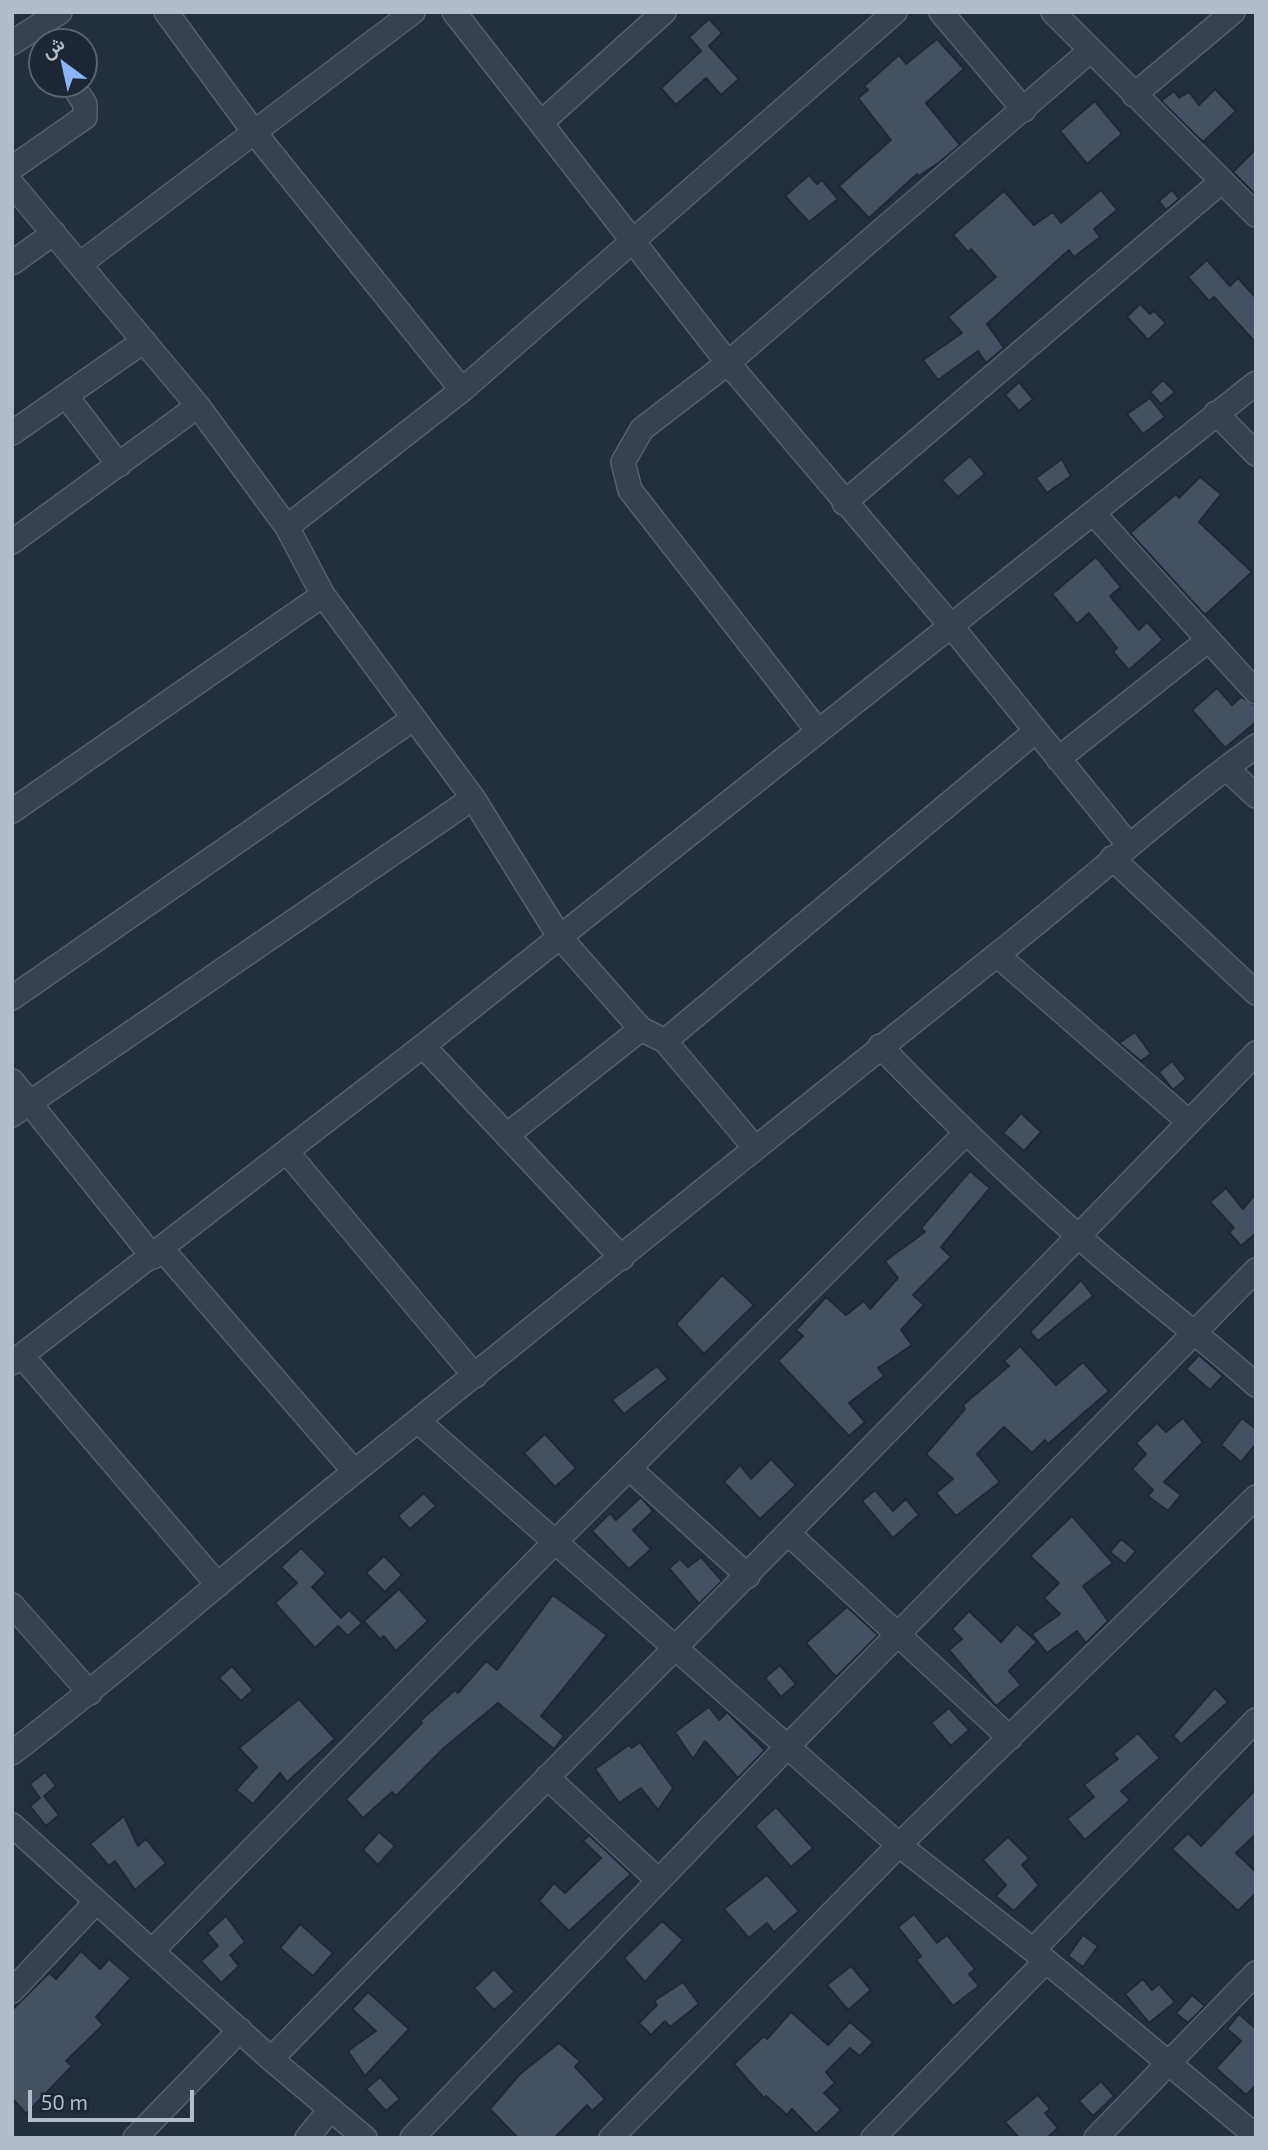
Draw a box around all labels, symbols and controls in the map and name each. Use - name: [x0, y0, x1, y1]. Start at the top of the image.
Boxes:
- north arrow: [28, 28, 98, 98]
- text: ش: [37, 31, 68, 63]
- scale bar: [32, 2076, 198, 2120]
- text: 50 m: [41, 2089, 88, 2114]

